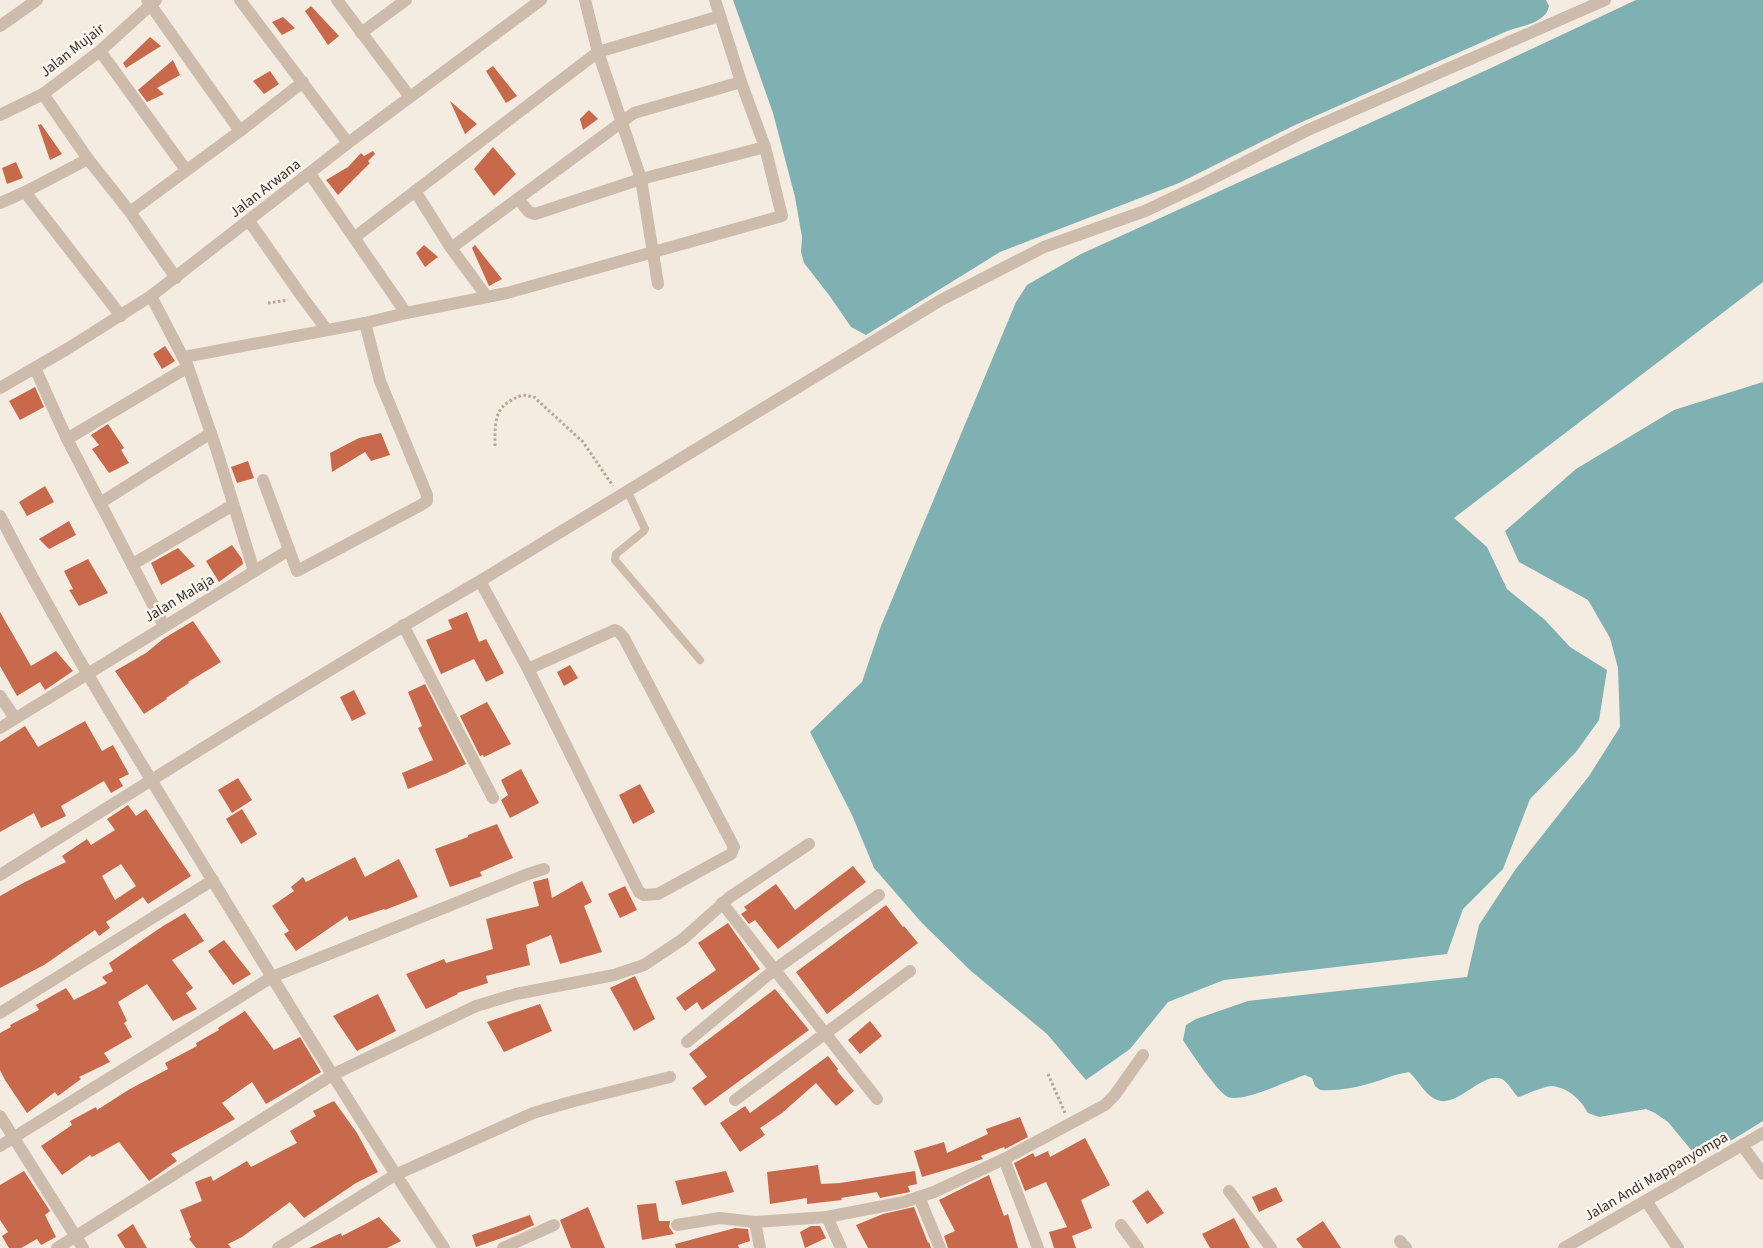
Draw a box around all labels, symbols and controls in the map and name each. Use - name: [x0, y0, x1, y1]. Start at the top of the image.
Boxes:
- street label: Jalan Mujair: [36, 18, 110, 82]
- street label: Jalan Arwana: [225, 154, 305, 223]
- street label: Jalan Malaja: [140, 569, 218, 628]
- street label: Jalan Andi Mappanyompa: [1581, 1127, 1732, 1226]

